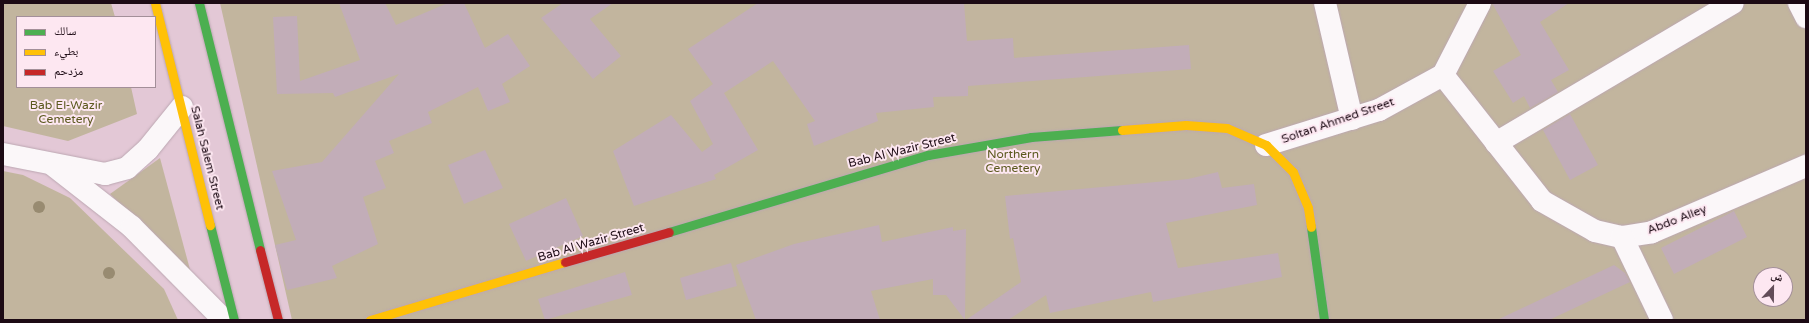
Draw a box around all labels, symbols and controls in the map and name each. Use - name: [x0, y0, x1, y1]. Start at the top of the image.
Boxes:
- legend: [16, 16, 156, 88]
- text: سالك: [54, 24, 76, 38]
- text: بطيء: [54, 44, 78, 58]
- text: مزدحم: [54, 64, 83, 78]
- street label: Soltan Ahmed Street: [1280, 95, 1396, 147]
- park label: Bab El-Wazir Cemetery: [30, 99, 102, 127]
- street label: Salah Salem Street: [187, 105, 227, 211]
- street label: Bab Al Wazir Street: [847, 131, 957, 171]
- park label: Northern Cemetery: [985, 148, 1041, 176]
- street label: Abdo Alley: [1645, 202, 1709, 238]
- street label: Bab Al Wazir Street: [536, 221, 646, 265]
- north arrow: [1753, 267, 1793, 307]
- text: ش: [1769, 268, 1785, 285]

